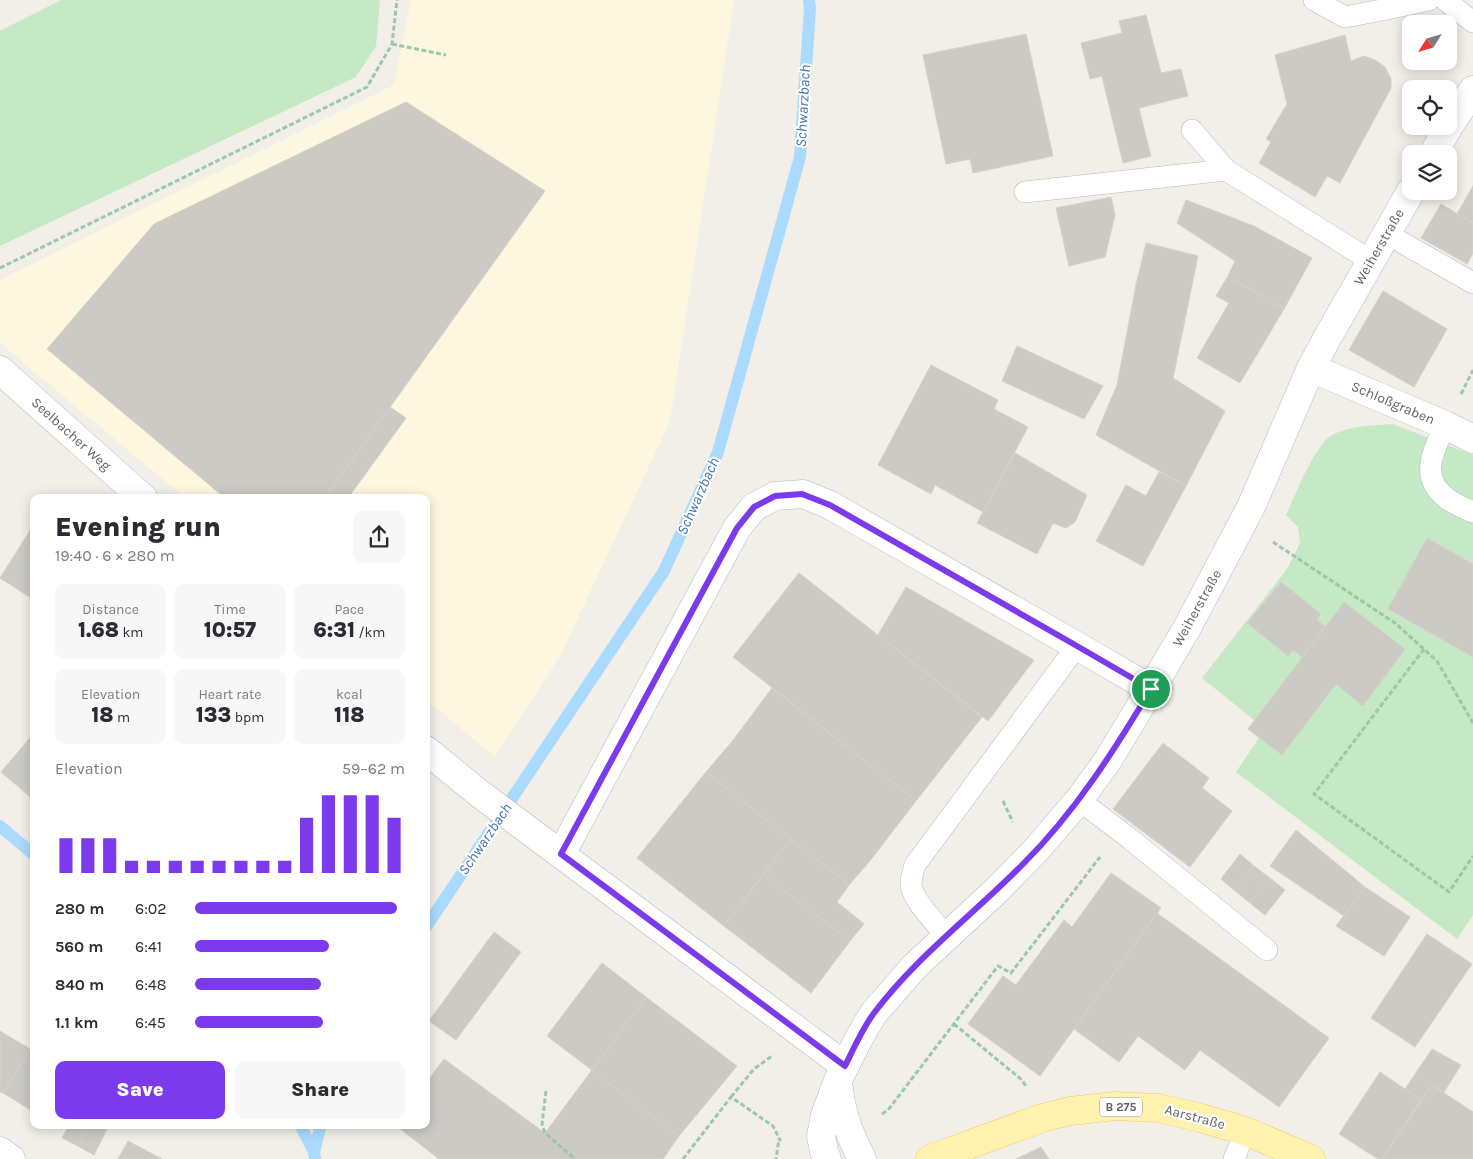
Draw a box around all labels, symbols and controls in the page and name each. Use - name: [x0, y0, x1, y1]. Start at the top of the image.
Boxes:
- north arrow: [1402, 15, 1458, 70]
- map controls: [1402, 15, 1457, 200]
- water label: Schwarzbach: [792, 64, 814, 148]
- button: locate: [1402, 80, 1457, 135]
- button: layers: [1402, 145, 1457, 200]
- street label: Weiherstraße: [1350, 206, 1408, 288]
- street label: Schloßgraben: [1349, 378, 1437, 428]
- street label: Seelbacher Weg: [28, 394, 114, 474]
- water label: Schwarzbach: [673, 455, 723, 537]
- text: Evening run: [55, 510, 221, 543]
- button: share: [353, 511, 405, 563]
- text: 19:40 · 6 × 280 m: [55, 546, 175, 565]
- street label: Weiherstraße: [1169, 567, 1225, 649]
- text: Distance: [82, 601, 139, 618]
- text: Time: [214, 601, 246, 618]
- text: Pace: [334, 601, 364, 618]
- text: 1.68: [78, 618, 119, 642]
- text: 10:57: [204, 618, 256, 642]
- text: 6:31: [313, 618, 355, 642]
- text: km: [119, 624, 143, 641]
- text: /km: [355, 624, 385, 641]
- pin: [1130, 668, 1172, 710]
- icon: arrive: [1137, 675, 1165, 703]
- text: Elevation: [81, 686, 140, 703]
- text: Heart rate: [198, 686, 262, 703]
- text: kcal: [336, 686, 363, 703]
- text: 18: [91, 703, 114, 727]
- text: 133: [196, 703, 231, 727]
- text: 118: [334, 703, 365, 727]
- text: m: [114, 709, 130, 726]
- text: bpm: [231, 709, 264, 726]
- text: Elevation: [55, 759, 123, 778]
- text: 59–62 m: [342, 759, 405, 778]
- water label: Schwarzbach: [454, 800, 516, 878]
- text: 280 m: [55, 899, 104, 918]
- text: 6:02: [135, 899, 167, 918]
- text: 560 m: [55, 937, 103, 956]
- text: 6:41: [135, 937, 162, 956]
- text: 840 m: [55, 975, 104, 994]
- text: 6:48: [135, 975, 167, 994]
- text: 1.1 km: [55, 1013, 99, 1032]
- text: 6:45: [135, 1013, 166, 1032]
- button: Save: [55, 1061, 225, 1119]
- button: Share: [235, 1061, 405, 1119]
- road number: B 275: [1100, 1098, 1142, 1116]
- street label: Aarstraße: [1163, 1101, 1227, 1133]

